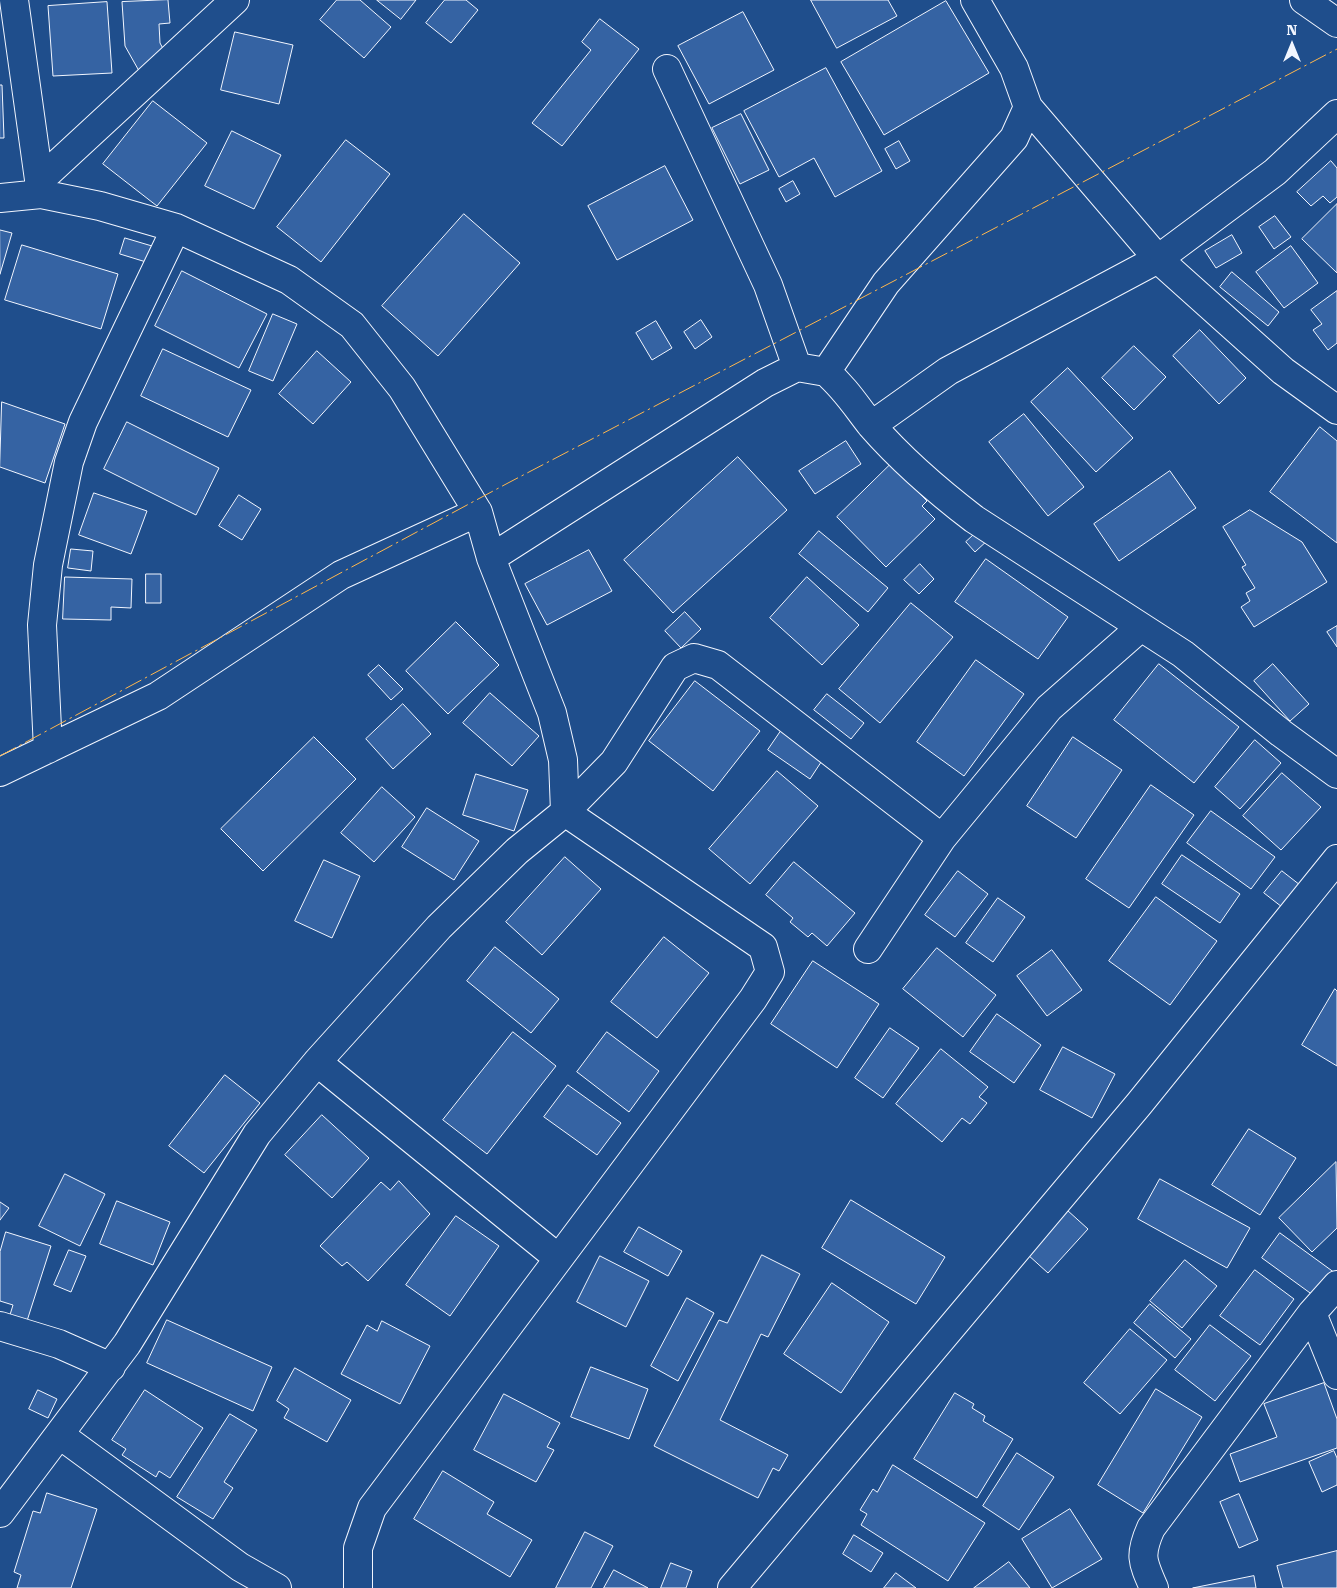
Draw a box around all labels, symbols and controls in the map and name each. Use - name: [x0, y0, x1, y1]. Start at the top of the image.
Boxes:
- north arrow: [1267, 20, 1317, 70]
- text: N: [1287, 22, 1297, 38]

